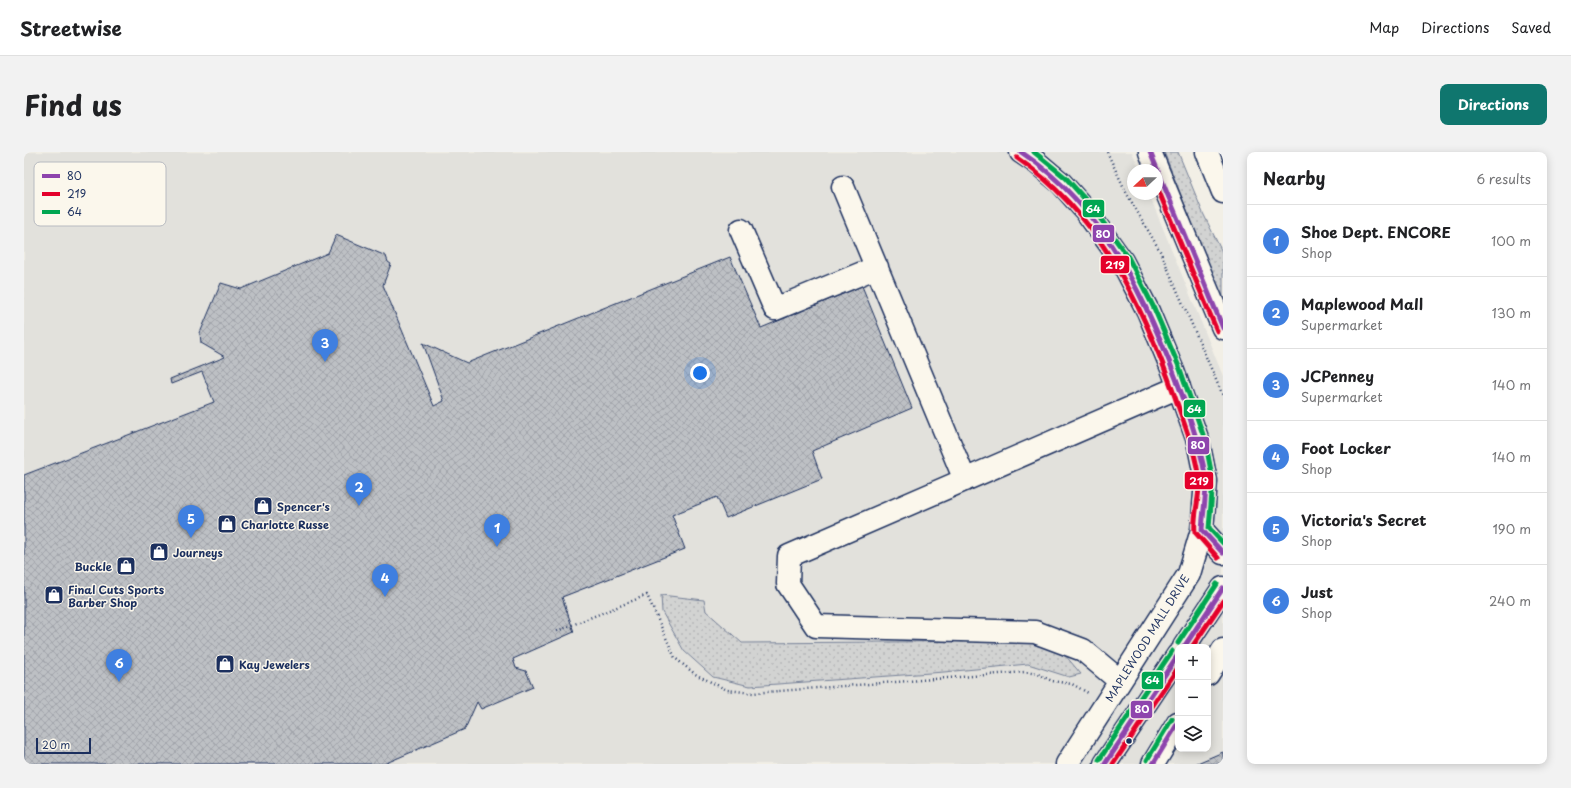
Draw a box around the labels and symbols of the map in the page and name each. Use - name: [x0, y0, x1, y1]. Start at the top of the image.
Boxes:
- legend: [34, 162, 166, 226]
- north arrow: [1127, 164, 1163, 200]
- text: 80: [67, 167, 82, 184]
- text: 219: [67, 185, 86, 202]
- line badge: 64: [1082, 199, 1105, 218]
- text: 64: [1085, 200, 1101, 217]
- text: 64: [67, 203, 82, 220]
- line badge: 80: [1092, 224, 1115, 243]
- text: 80: [1095, 225, 1111, 242]
- line badge: 219: [1100, 255, 1130, 274]
- text: 219: [1105, 256, 1125, 273]
- pin: 3: [312, 329, 338, 362]
- your location: [690, 363, 710, 383]
- line badge: 64: [1183, 399, 1206, 418]
- text: 64: [1186, 400, 1202, 417]
- line badge: 80: [1187, 436, 1210, 455]
- text: 80: [1190, 436, 1206, 453]
- line badge: 219: [1184, 471, 1214, 490]
- text: 219: [1189, 472, 1209, 489]
- pin: 2: [346, 473, 372, 506]
- shop icon: Spencer's: [252, 495, 274, 517]
- place label: Spencer's: [277, 498, 330, 515]
- pin: 5: [178, 505, 204, 538]
- shop icon: Charlotte Russe: [216, 513, 238, 535]
- pin: 1: [484, 514, 510, 547]
- place label: Charlotte Russe: [241, 516, 329, 533]
- shop icon: Journeys: [148, 541, 170, 563]
- place label: Journeys: [173, 544, 223, 561]
- shop icon: Buckle: [115, 555, 137, 577]
- place label: Buckle: [75, 558, 113, 575]
- pin: 4: [372, 564, 398, 597]
- street label: MAPLEWOOD MALL DRIVE: [1101, 571, 1193, 705]
- place label: Final Cuts Sports Barber Shop: [68, 581, 165, 611]
- shop icon: Final Cuts Sports Barber Shop: [43, 584, 65, 606]
- pin: 6: [106, 649, 132, 682]
- shop icon: Kay Jewelers: [214, 653, 236, 675]
- place label: Kay Jewelers: [239, 656, 310, 673]
- line badge: 64: [1141, 671, 1164, 690]
- text: 64: [1144, 671, 1160, 688]
- line badge: 80: [1130, 700, 1153, 719]
- text: 80: [1134, 700, 1150, 717]
- scale bar: [36, 736, 91, 755]
- unlabelled marker: [1124, 736, 1134, 746]

